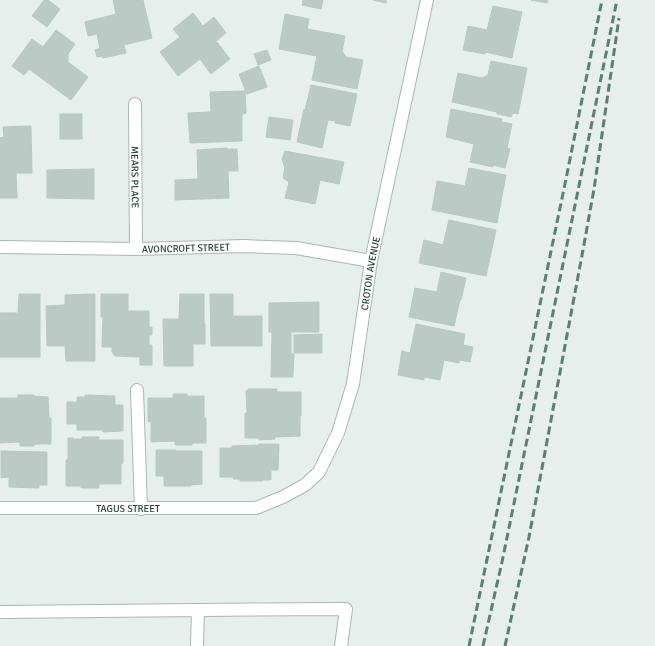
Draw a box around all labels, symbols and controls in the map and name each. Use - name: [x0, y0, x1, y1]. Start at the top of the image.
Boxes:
- street label: MEARS PLACE: [128, 146, 141, 208]
- street label: CROTON AVENUE: [359, 235, 383, 311]
- street label: AVONCROFT STREET: [142, 241, 230, 256]
- street label: TAGUS STREET: [96, 503, 160, 515]

